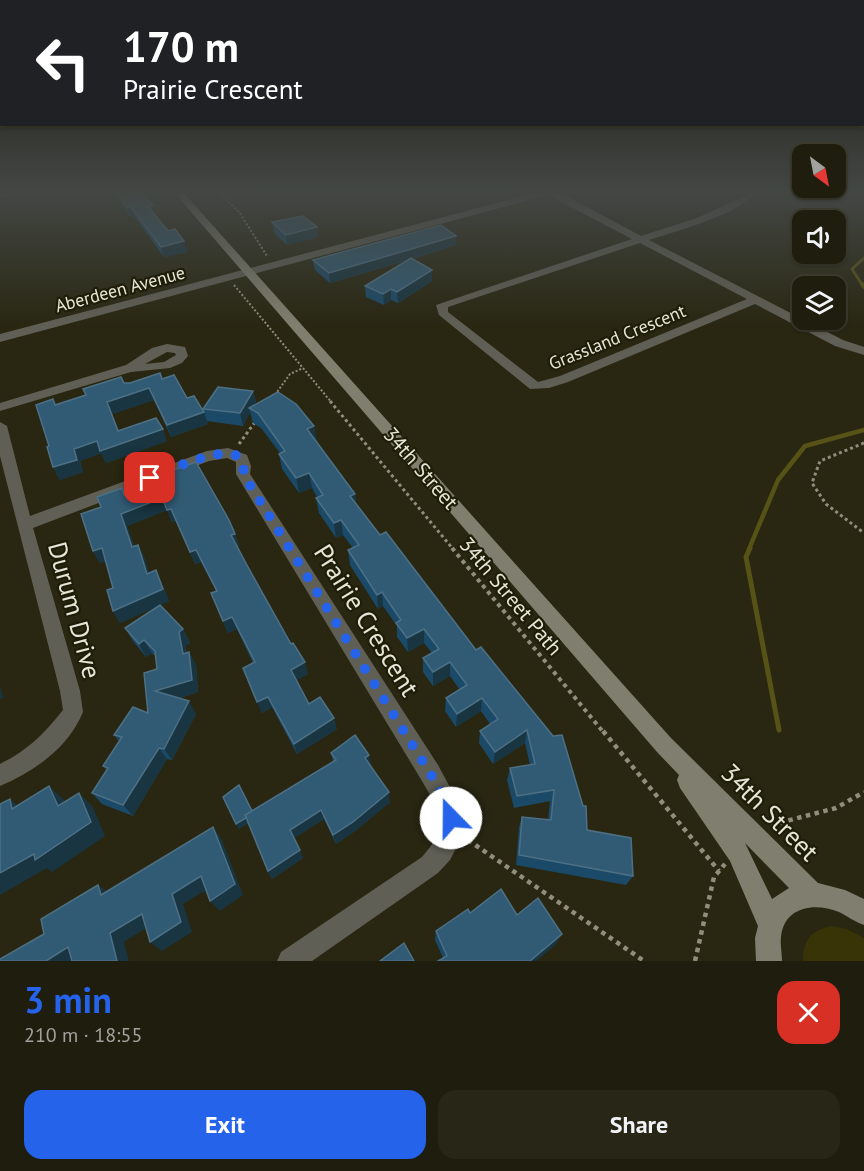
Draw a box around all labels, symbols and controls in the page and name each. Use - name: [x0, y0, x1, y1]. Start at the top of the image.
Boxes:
- text: 170 m: [123, 19, 239, 74]
- icon: left: [24, 24, 102, 102]
- text: Prairie Crescent: [123, 72, 303, 106]
- north arrow: [792, 144, 846, 198]
- map controls: [792, 144, 846, 330]
- button: sound: [792, 210, 846, 264]
- street label: Aberdeen Avenue: [53, 261, 187, 317]
- button: layers: [792, 276, 846, 330]
- street label: Grassland Crescent: [545, 299, 689, 375]
- street label: 34th Street: [378, 421, 464, 515]
- pin: [124, 452, 175, 503]
- icon: arrive: [133, 461, 166, 494]
- street label: 34th Street Path: [454, 531, 568, 661]
- street label: Durum Drive: [41, 538, 109, 682]
- street label: Prairie Crescent: [307, 538, 427, 702]
- street label: 34th Street: [714, 756, 826, 868]
- position arrow: [419, 786, 483, 850]
- text: 3 min: [24, 976, 112, 1023]
- button: close: [777, 981, 840, 1044]
- text: 210 m · 18:55: [24, 1022, 142, 1048]
- button: Exit: [24, 1090, 426, 1159]
- button: Share: [438, 1090, 840, 1159]

